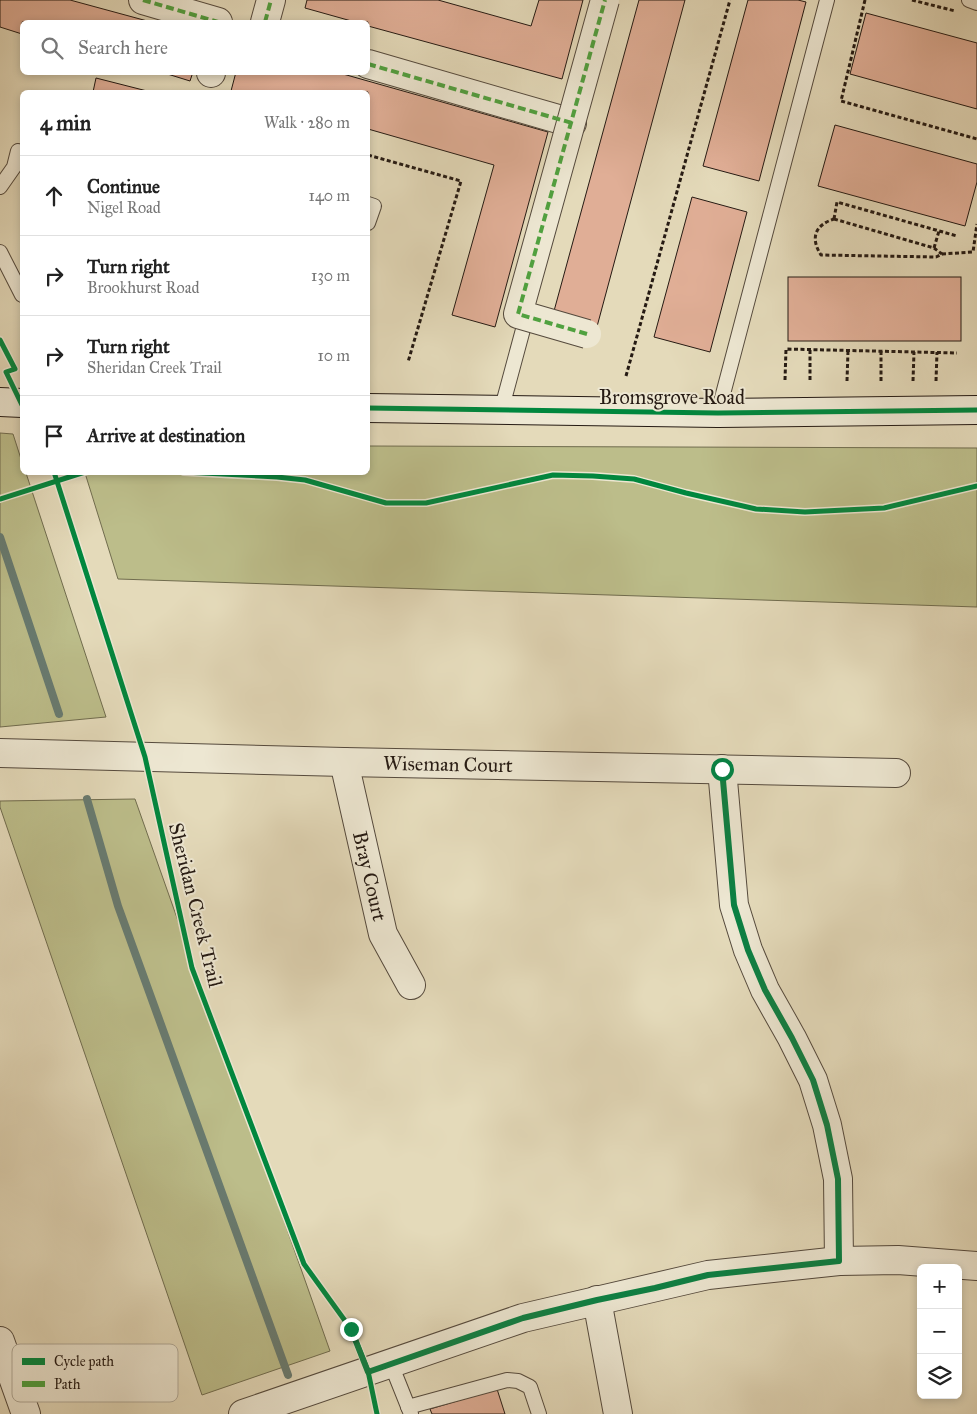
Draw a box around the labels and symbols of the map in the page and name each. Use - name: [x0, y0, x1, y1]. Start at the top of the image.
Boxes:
- street label: Bromsgrove Road: [599, 385, 745, 410]
- street label: Wiseman Court: [383, 751, 513, 777]
- route start: [711, 758, 734, 781]
- street label: Sheridan Creek Trail: [164, 820, 228, 990]
- street label: Bray Court: [348, 829, 392, 923]
- route end: [340, 1318, 363, 1341]
- legend: [12, 1344, 178, 1402]
- text: Cycle path: [54, 1353, 114, 1370]
- text: Path: [54, 1376, 81, 1393]

